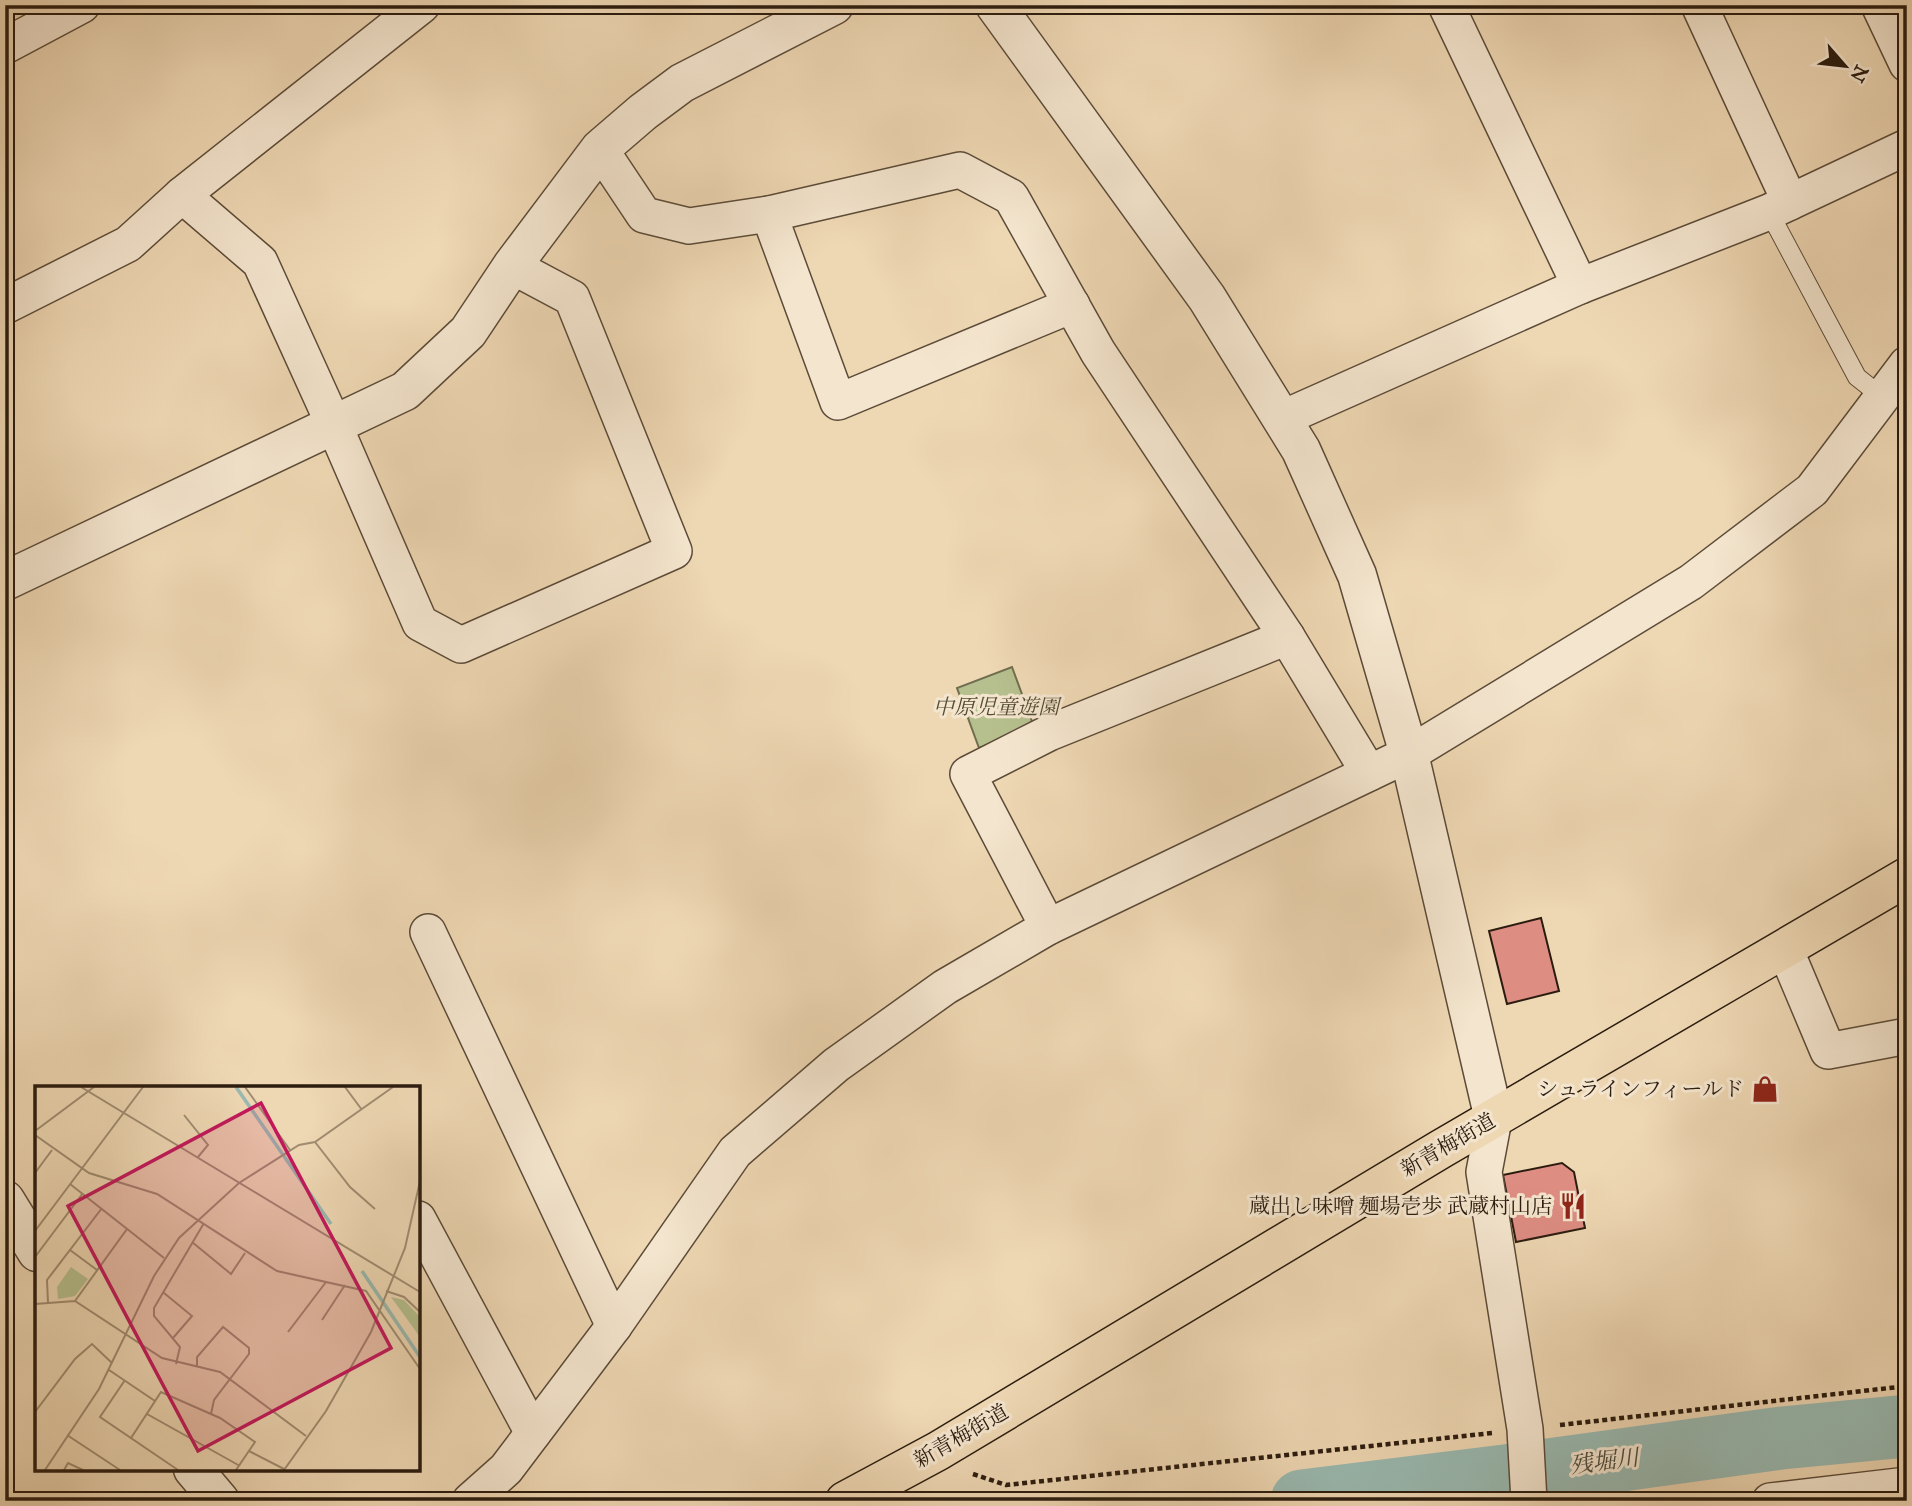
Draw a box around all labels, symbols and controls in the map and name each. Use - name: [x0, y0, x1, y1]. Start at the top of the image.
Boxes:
- north arrow: [1811, 32, 1881, 102]
- text: N: [1846, 61, 1874, 86]
- park label: 中原児童遊園: [933, 694, 1062, 720]
- shop icon: シュラインフィールド: [1750, 1074, 1780, 1104]
- place label: シュラインフィールド: [1537, 1076, 1744, 1102]
- inset map: [35, 1086, 420, 1471]
- street label: 新青梅街道: [1396, 1107, 1500, 1183]
- restaurant icon: 蔵出し味噌 麺場壱歩 武蔵村山店: [1558, 1191, 1588, 1221]
- place label: 蔵出し味噌 麺場壱歩 武蔵村山店: [1249, 1193, 1552, 1219]
- street label: 新青梅街道: [909, 1398, 1013, 1474]
- water label: 残堀川: [1568, 1443, 1643, 1479]

